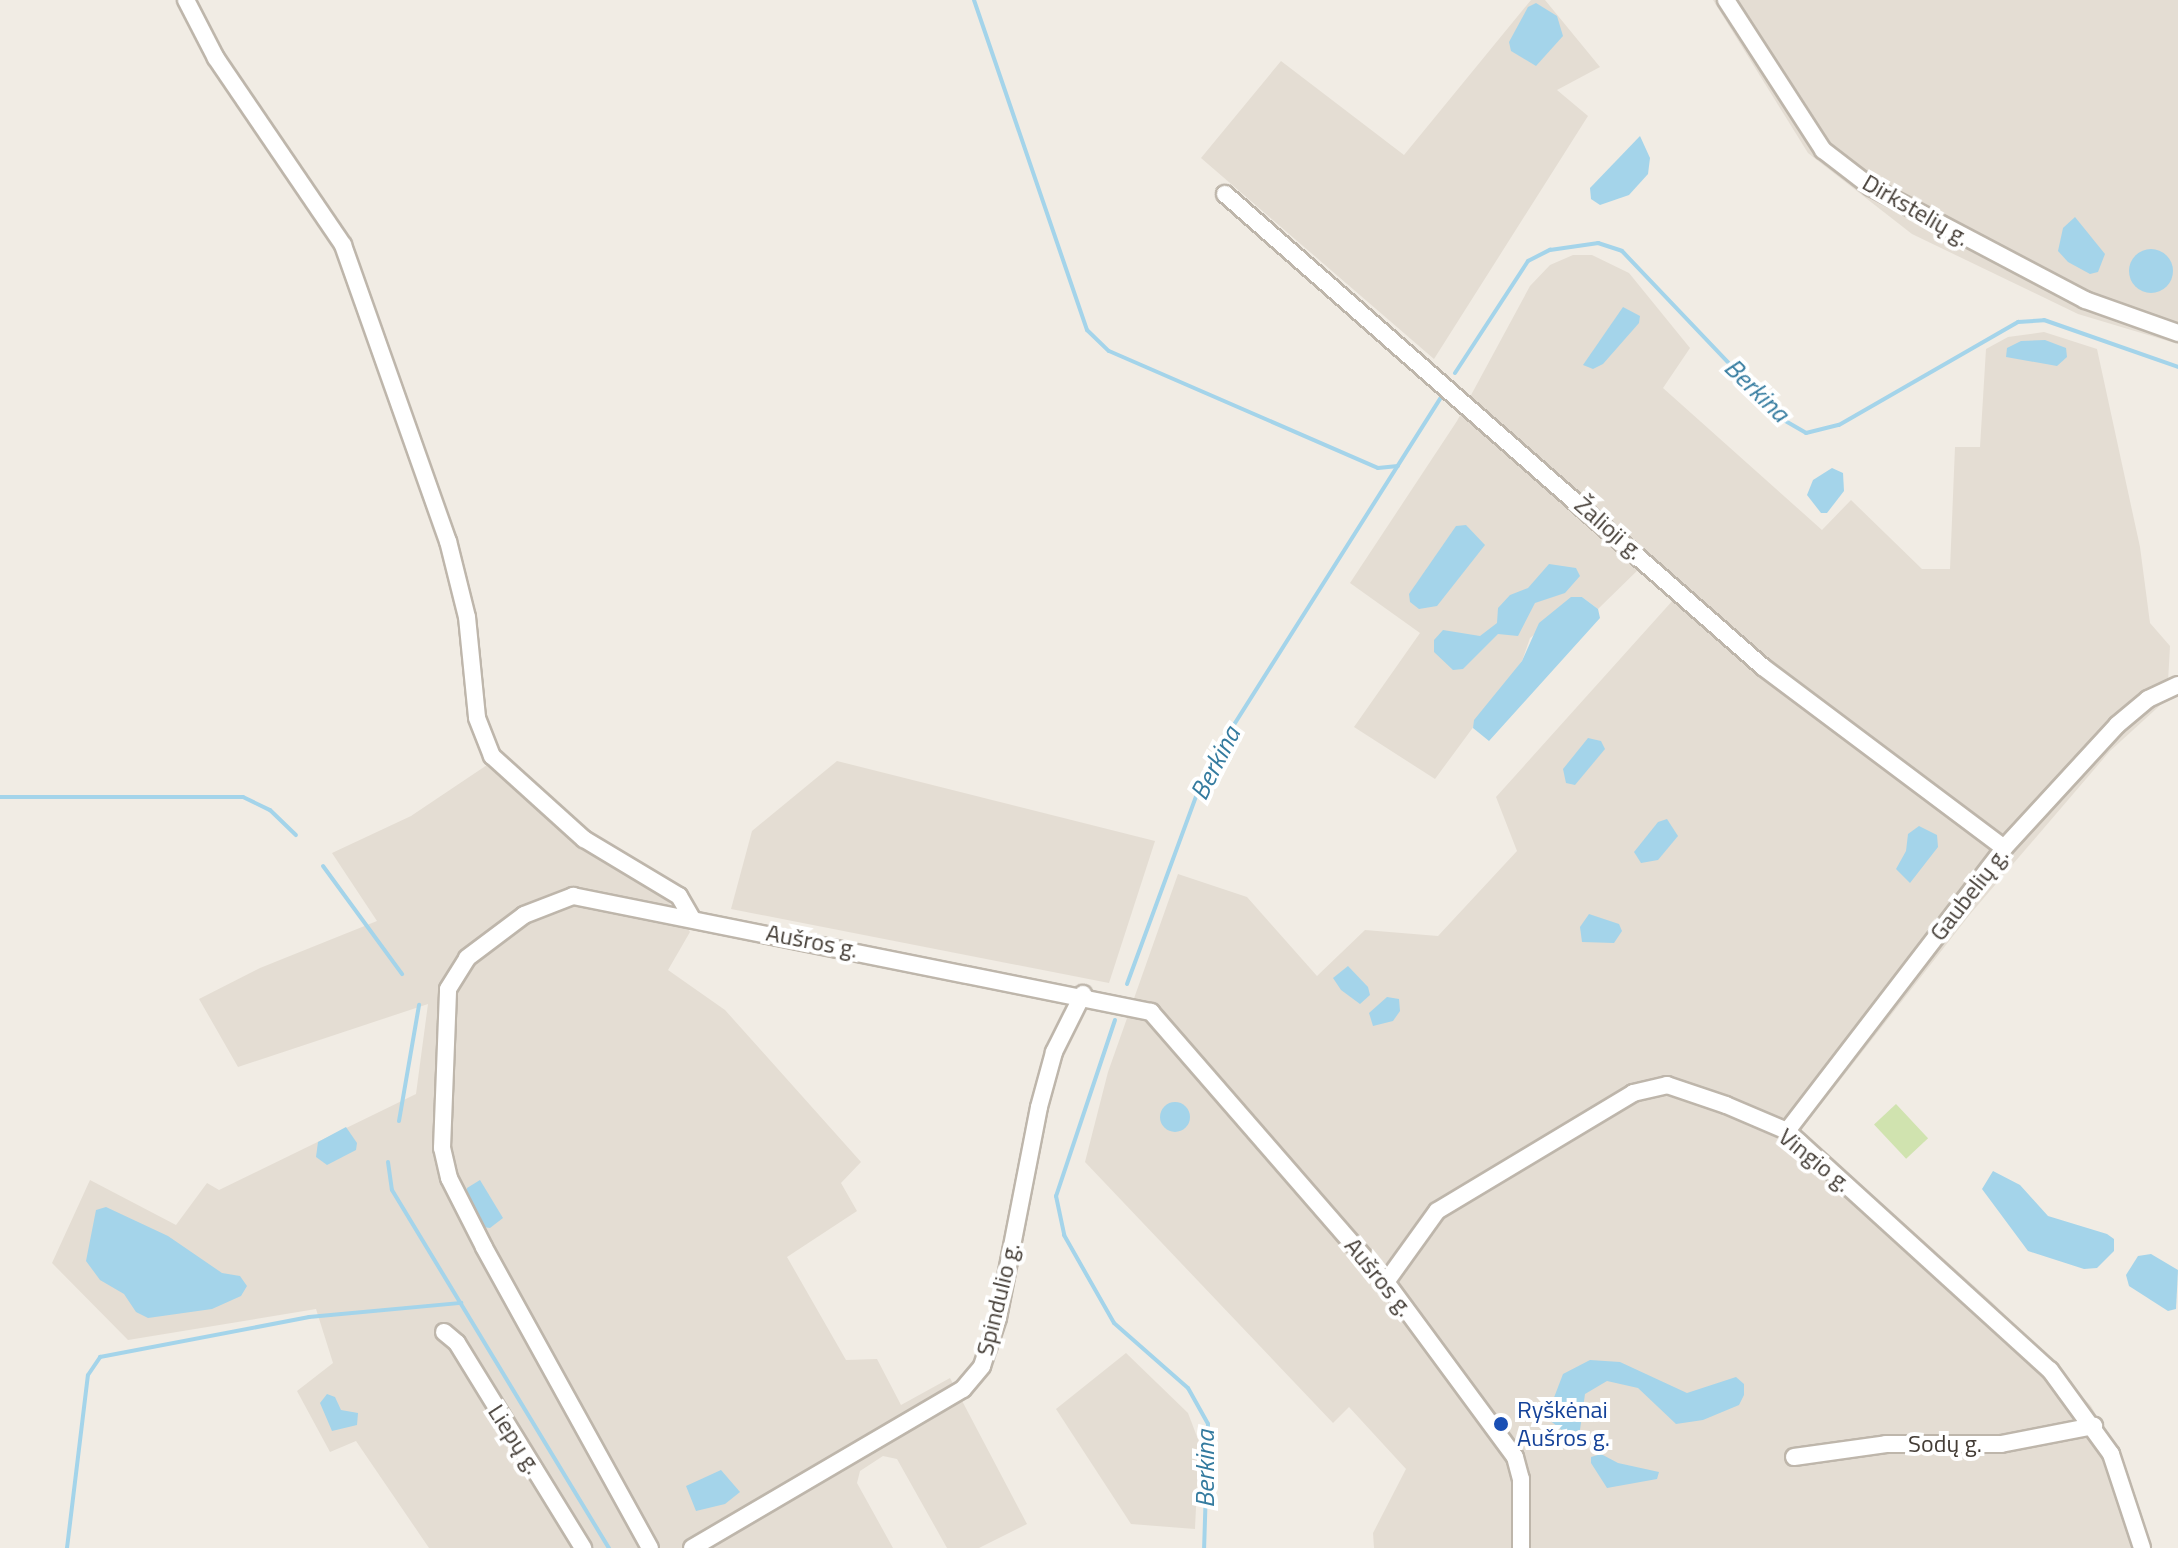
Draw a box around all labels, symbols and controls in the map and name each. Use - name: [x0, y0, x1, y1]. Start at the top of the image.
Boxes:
- street label: Dirkstelių g.: [1857, 168, 1975, 252]
- water label: Berkina: [1718, 352, 1796, 428]
- street label: Žalioji g.: [1569, 490, 1649, 566]
- water label: Berkina: [1183, 721, 1247, 805]
- street label: Gaubelių g.: [1924, 842, 2014, 946]
- street label: Aušros g.: [764, 918, 860, 964]
- street label: Vingio g.: [1773, 1122, 1857, 1198]
- street label: Aušros g.: [1339, 1232, 1419, 1322]
- street label: Spindulio g.: [970, 1239, 1026, 1359]
- place label: Ryškėnai Aušros g.: [1517, 1396, 1610, 1452]
- street label: Liepų g.: [482, 1399, 548, 1479]
- marker: Ryškėnai Aušros g.: [1492, 1415, 1510, 1433]
- water label: Berkina: [1189, 1430, 1221, 1508]
- street label: Sodų g.: [1908, 1430, 1982, 1458]

